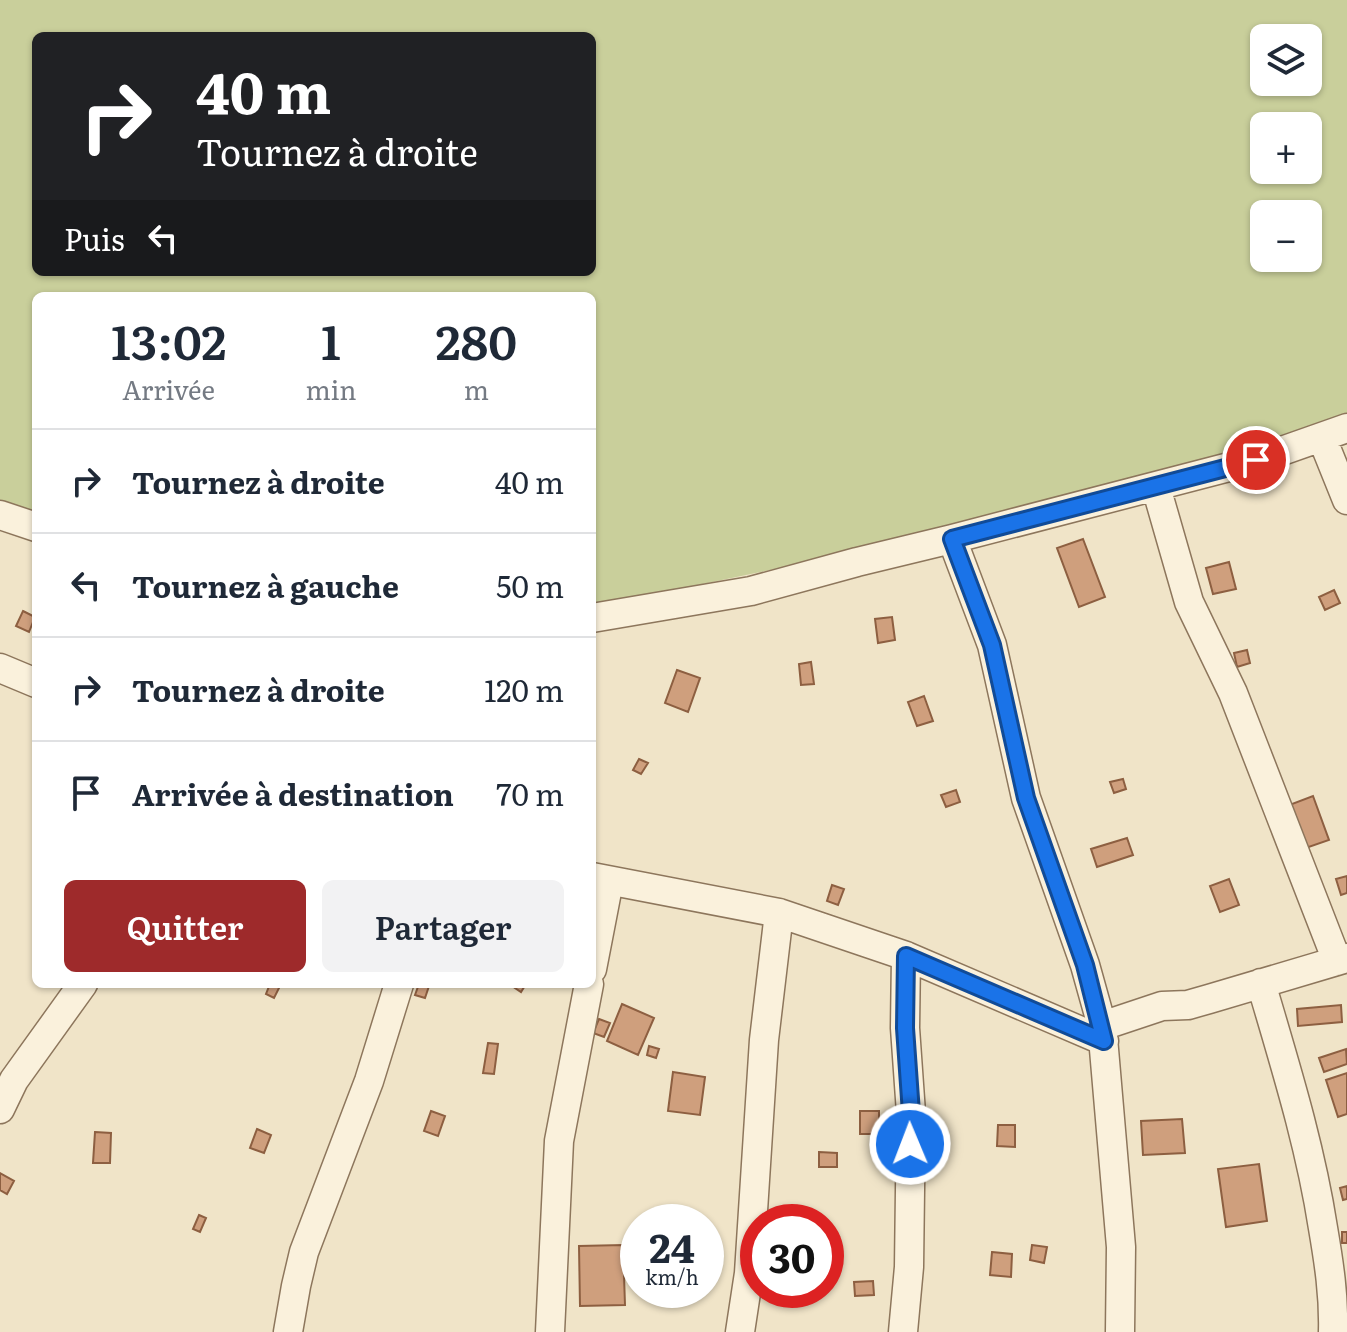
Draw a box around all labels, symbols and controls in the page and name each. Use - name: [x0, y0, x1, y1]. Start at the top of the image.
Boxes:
- map controls: [1250, 24, 1322, 272]
- button: layers: [1250, 24, 1322, 96]
- text: 40 m: [196, 48, 331, 131]
- icon: right: [64, 64, 168, 168]
- button: +: [1250, 112, 1322, 184]
- text: Tournez à droite: [196, 124, 478, 177]
- button: −: [1250, 200, 1322, 272]
- text: Puis: [64, 216, 125, 260]
- icon: left: [141, 216, 185, 260]
- text: 13:02: [111, 304, 226, 375]
- text: 1: [321, 304, 341, 375]
- text: 280: [436, 304, 517, 375]
- text: Arrivée: [122, 369, 215, 408]
- text: min: [305, 369, 357, 408]
- text: m: [464, 369, 489, 408]
- pin: [1222, 426, 1290, 494]
- icon: arrive: [1234, 438, 1278, 482]
- icon: right: [64, 459, 108, 503]
- text: Tournez à droite: [132, 459, 385, 503]
- text: 40 m: [495, 459, 564, 503]
- icon: left: [64, 563, 108, 607]
- text: Tournez à gauche: [132, 563, 399, 607]
- text: 50 m: [496, 563, 564, 607]
- icon: right: [64, 667, 108, 711]
- text: Tournez à droite: [132, 667, 385, 711]
- text: 120 m: [484, 667, 564, 711]
- icon: arrive: [64, 771, 108, 815]
- text: Arrivée à destination: [132, 771, 454, 815]
- text: 70 m: [496, 771, 564, 815]
- button: Quitter: [64, 880, 306, 972]
- button: Partager: [322, 880, 564, 972]
- position arrow: [868, 1102, 952, 1186]
- speed limit sign: 30: [740, 1204, 844, 1308]
- text: 24: [649, 1216, 695, 1275]
- text: km/h: [645, 1261, 699, 1291]

